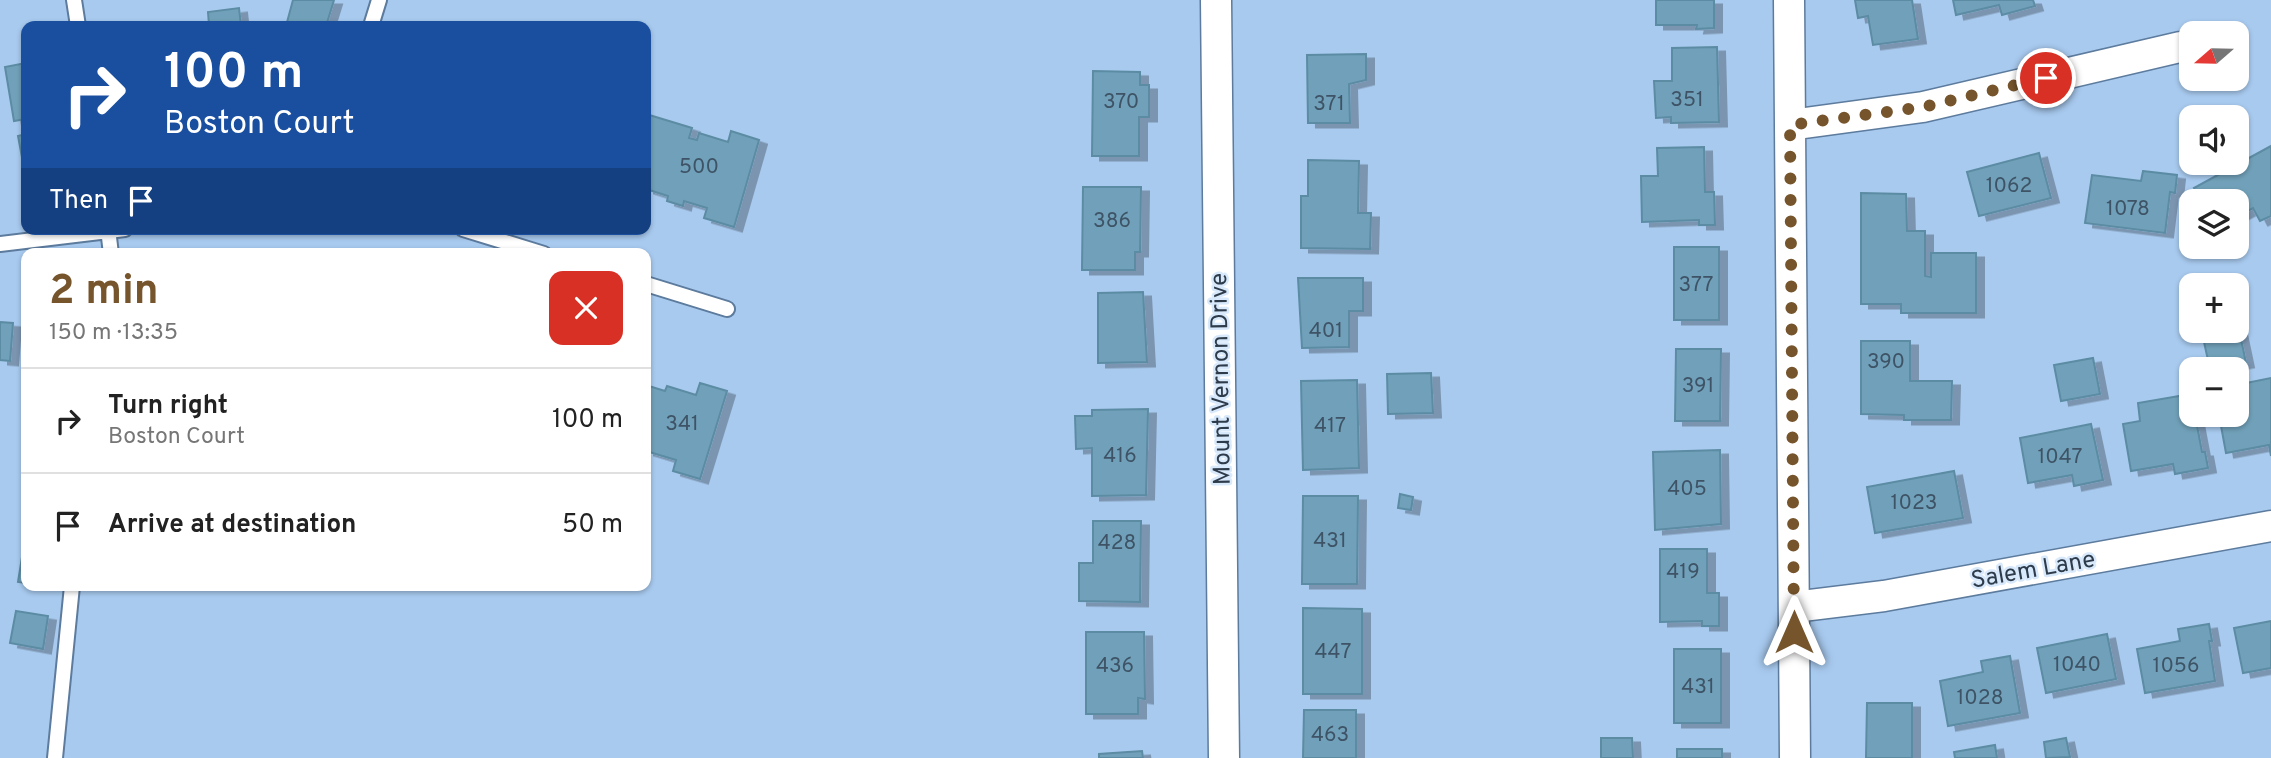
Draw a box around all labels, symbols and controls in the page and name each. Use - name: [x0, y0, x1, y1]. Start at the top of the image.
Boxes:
- north arrow: [2179, 21, 2249, 91]
- map controls: [2179, 21, 2249, 427]
- text: 100 m: [164, 44, 303, 106]
- pin: [2016, 48, 2076, 108]
- icon: right: [49, 49, 140, 140]
- icon: arrive: [2027, 59, 2065, 97]
- house number: 351: [1670, 87, 1704, 114]
- house number: 370: [1103, 89, 1139, 116]
- house number: 371: [1313, 91, 1345, 118]
- text: Boston Court: [164, 105, 355, 145]
- button: sound: [2179, 105, 2249, 175]
- house number: 500: [679, 154, 719, 181]
- house number: 1062: [1986, 173, 2032, 200]
- icon: arrive: [122, 182, 160, 220]
- text: Then: [49, 185, 108, 218]
- button: layers: [2179, 189, 2249, 259]
- house number: 1078: [2106, 196, 2150, 223]
- house number: 386: [1093, 208, 1131, 235]
- text: 2 min: [49, 266, 159, 319]
- button: close: [549, 271, 623, 345]
- house number: 377: [1678, 272, 1714, 299]
- street label: Mount Vernon Drive: [1205, 273, 1239, 485]
- button: +: [2179, 273, 2249, 343]
- house number: 401: [1309, 318, 1343, 345]
- text: 150 m · 13:35: [49, 319, 178, 348]
- house number: 390: [1867, 349, 1905, 376]
- button: −: [2179, 357, 2249, 427]
- house number: 391: [1682, 373, 1714, 400]
- text: Turn right: [108, 390, 228, 423]
- icon: right: [49, 402, 87, 440]
- text: 100 m: [552, 404, 623, 437]
- house number: 341: [665, 411, 699, 438]
- house number: 417: [1314, 413, 1346, 440]
- text: Boston Court: [108, 423, 245, 452]
- house number: 416: [1103, 443, 1137, 470]
- house number: 1047: [2037, 444, 2083, 471]
- house number: 405: [1667, 476, 1707, 503]
- house number: 1023: [1891, 490, 1937, 517]
- icon: arrive: [49, 507, 87, 545]
- text: Arrive at destination: [108, 509, 356, 542]
- text: 50 m: [562, 509, 623, 542]
- house number: 431: [1313, 528, 1347, 555]
- house number: 428: [1098, 530, 1136, 557]
- street label: Salem Lane: [1969, 545, 2098, 597]
- house number: 419: [1666, 559, 1700, 586]
- position arrow: [1757, 595, 1831, 669]
- house number: 447: [1315, 639, 1351, 666]
- house number: 1040: [2053, 652, 2101, 679]
- house number: 436: [1096, 653, 1134, 680]
- house number: 1056: [2153, 653, 2199, 680]
- house number: 431: [1681, 674, 1715, 701]
- house number: 1028: [1957, 685, 2004, 712]
- house number: 463: [1311, 722, 1349, 749]

